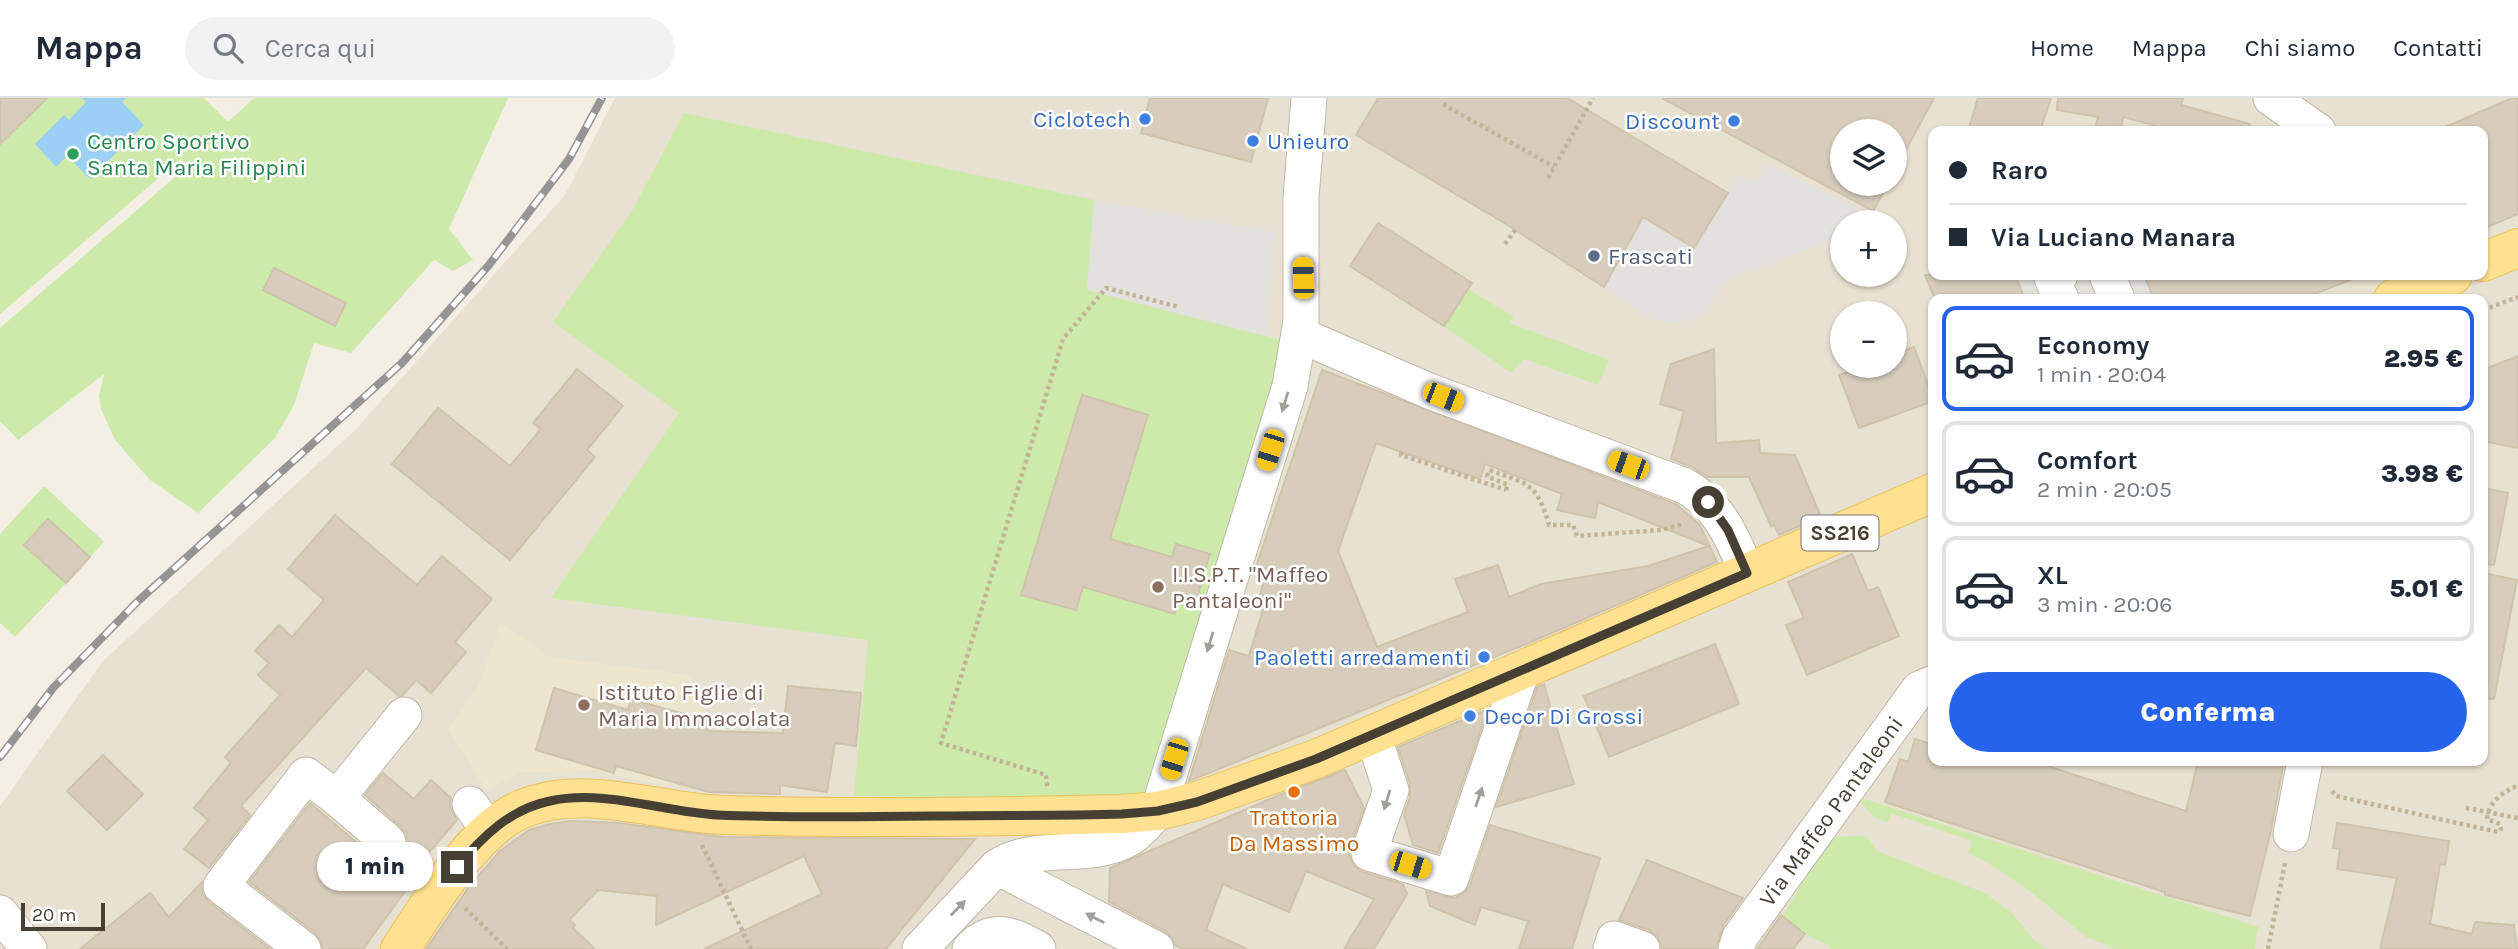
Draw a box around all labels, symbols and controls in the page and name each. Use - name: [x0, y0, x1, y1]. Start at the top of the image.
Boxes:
- search box: [185, 17, 675, 80]
- text: Mappa: [35, 29, 143, 67]
- icon: search: [209, 29, 247, 67]
- text: Cerca qui: [265, 33, 376, 64]
- text: Home: [2030, 34, 2094, 62]
- text: Mappa: [2132, 34, 2207, 62]
- text: Chi siamo: [2245, 34, 2355, 62]
- text: Contatti: [2393, 34, 2483, 62]
- place label: Ciclotech: [1033, 106, 1131, 133]
- place label: Discount: [1625, 108, 1720, 135]
- marker: Ciclotech: [1137, 111, 1153, 127]
- marker: Discount: [1726, 113, 1742, 129]
- map controls: [1830, 119, 1907, 378]
- button: layers: [1830, 119, 1907, 196]
- place label: Centro Sportivo Santa Maria Filippini: [87, 128, 306, 181]
- place label: Unieuro: [1267, 128, 1349, 155]
- marker: Unieuro: [1245, 133, 1261, 149]
- marker: Centro Sportivo Santa Maria Filippini: [65, 146, 81, 162]
- text: Raro: [1991, 155, 2048, 186]
- button: +: [1830, 210, 1907, 287]
- text: Via Luciano Manara: [1991, 222, 2236, 253]
- place label: Frascati: [1608, 243, 1693, 270]
- marker: Frascati: [1586, 248, 1602, 264]
- car: [1292, 257, 1315, 299]
- button: −: [1830, 301, 1907, 378]
- icon: car: [1953, 327, 2016, 390]
- text: Economy: [2037, 330, 2149, 361]
- text: 2.95 €: [2384, 343, 2463, 374]
- text: 1 min · 20:04: [2037, 361, 2166, 388]
- car: [1420, 380, 1467, 414]
- one-way arrow: [1280, 391, 1290, 412]
- car: [1254, 427, 1287, 473]
- icon: car: [1953, 442, 2016, 505]
- text: Comfort: [2037, 445, 2138, 476]
- car: [1605, 448, 1652, 482]
- text: 3.98 €: [2381, 458, 2463, 489]
- text: 2 min · 20:05: [2037, 476, 2172, 503]
- route start: [1692, 486, 1724, 518]
- road number: SS216: [1801, 516, 1878, 550]
- icon: car: [1953, 557, 2016, 620]
- text: XL: [2037, 560, 2068, 591]
- place label: I.I.S.P.T. "Maffeo Pantaleoni": [1172, 561, 1328, 614]
- text: 5.01 €: [2389, 573, 2463, 604]
- marker: I.I.S.P.T. "Maffeo Pantaleoni": [1150, 579, 1166, 595]
- text: 3 min · 20:06: [2037, 591, 2172, 618]
- one-way arrow: [1205, 632, 1215, 653]
- place label: Paoletti arredamenti: [1254, 644, 1470, 671]
- marker: Paoletti arredamenti: [1476, 649, 1492, 665]
- button: Conferma: [1949, 672, 2467, 752]
- place label: Istituto Figlie di Maria Immacolata: [598, 679, 790, 732]
- marker: Istituto Figlie di Maria Immacolata: [576, 697, 592, 713]
- place label: Decor Di Grossi: [1484, 703, 1643, 730]
- marker: Decor Di Grossi: [1462, 708, 1478, 724]
- street label: Via Maffeo Pantaleoni: [1754, 711, 1909, 912]
- car: [1158, 736, 1191, 782]
- marker: Trattoria Da Massimo: [1286, 784, 1302, 800]
- one-way arrow: [1474, 786, 1485, 807]
- one-way arrow: [1382, 789, 1392, 810]
- place label: Trattoria Da Massimo: [1229, 804, 1359, 857]
- callout: 1 min: [317, 842, 433, 892]
- car: [1387, 849, 1434, 881]
- route end: [441, 851, 473, 883]
- text: 1 min: [345, 853, 405, 880]
- scale bar: [21, 900, 105, 932]
- one-way arrow: [950, 900, 966, 917]
- text: 20 m: [32, 904, 77, 926]
- one-way arrow: [1085, 912, 1105, 923]

